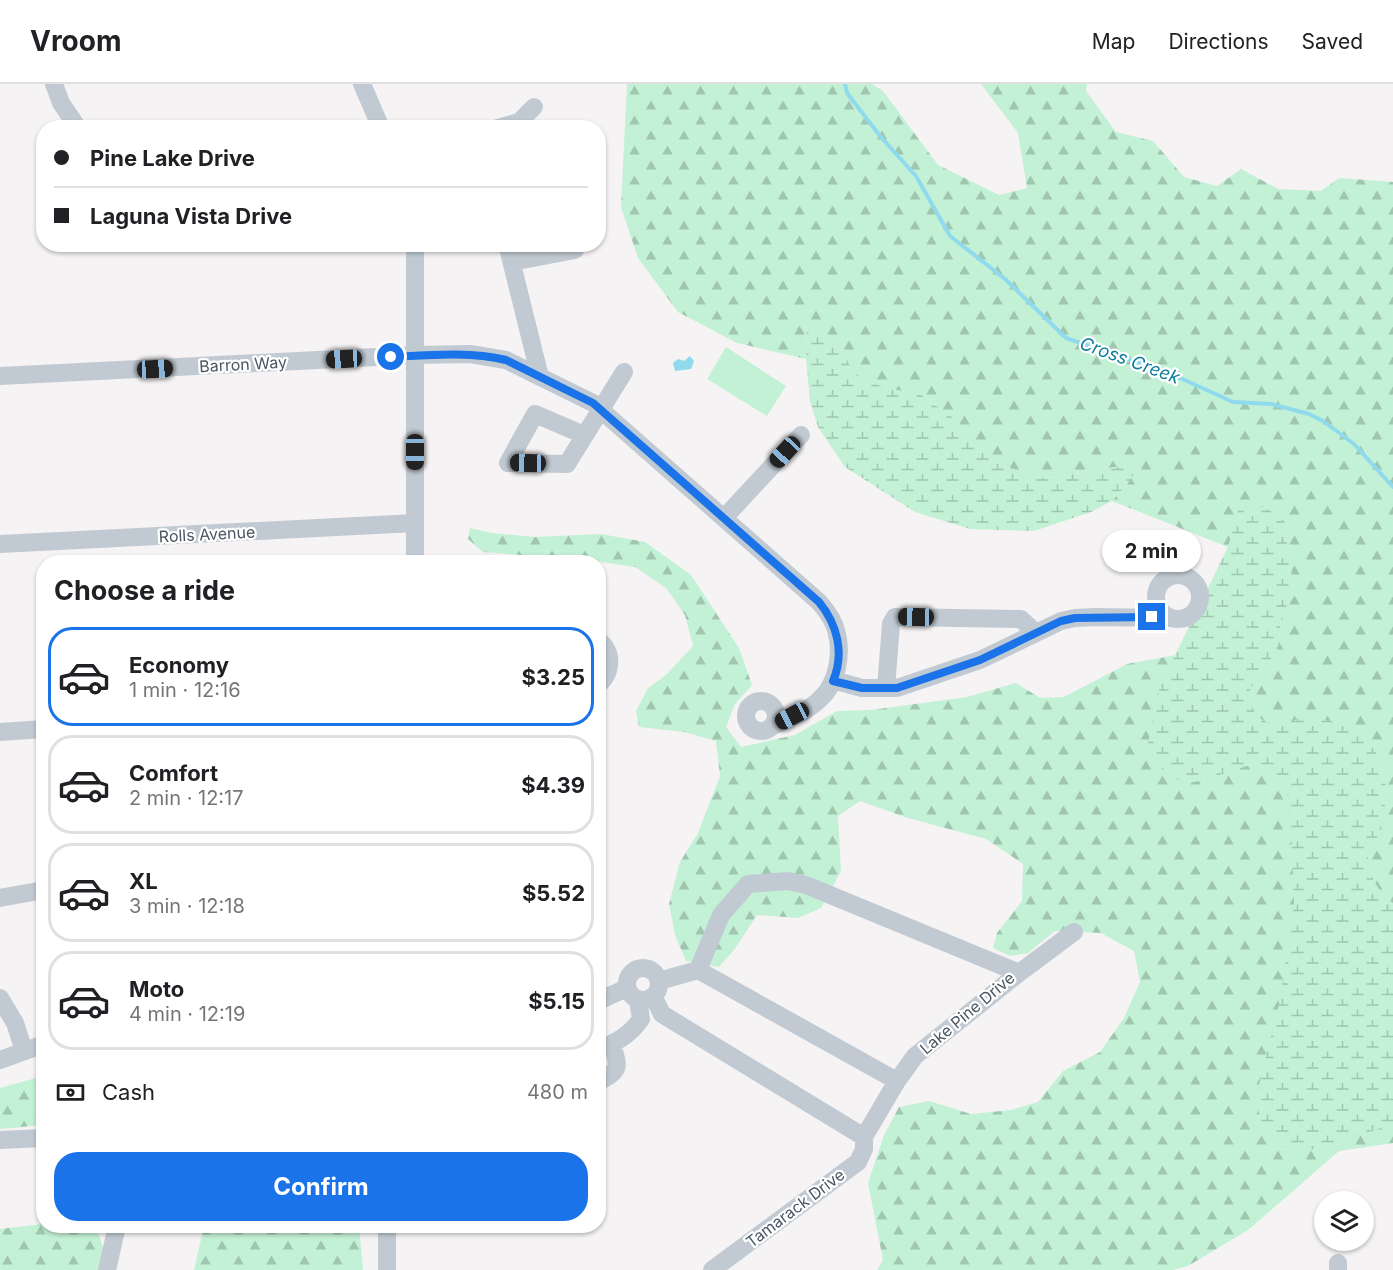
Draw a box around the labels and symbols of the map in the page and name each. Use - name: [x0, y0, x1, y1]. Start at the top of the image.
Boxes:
- water label: Cross Creek: [1077, 332, 1184, 388]
- route start: [377, 343, 404, 370]
- car: [326, 349, 362, 369]
- street label: Barron Way: [199, 352, 287, 376]
- car: [137, 359, 173, 379]
- car: [766, 433, 804, 471]
- car: [406, 434, 424, 470]
- car: [510, 454, 546, 472]
- street label: Rolls Avenue: [158, 521, 256, 547]
- callout: 2 min: [1102, 530, 1202, 572]
- route end: [1138, 603, 1165, 630]
- car: [898, 608, 934, 626]
- car: [772, 700, 812, 732]
- street label: Lake Pine Drive: [916, 968, 1018, 1058]
- street label: Tamarack Drive: [742, 1164, 848, 1252]

